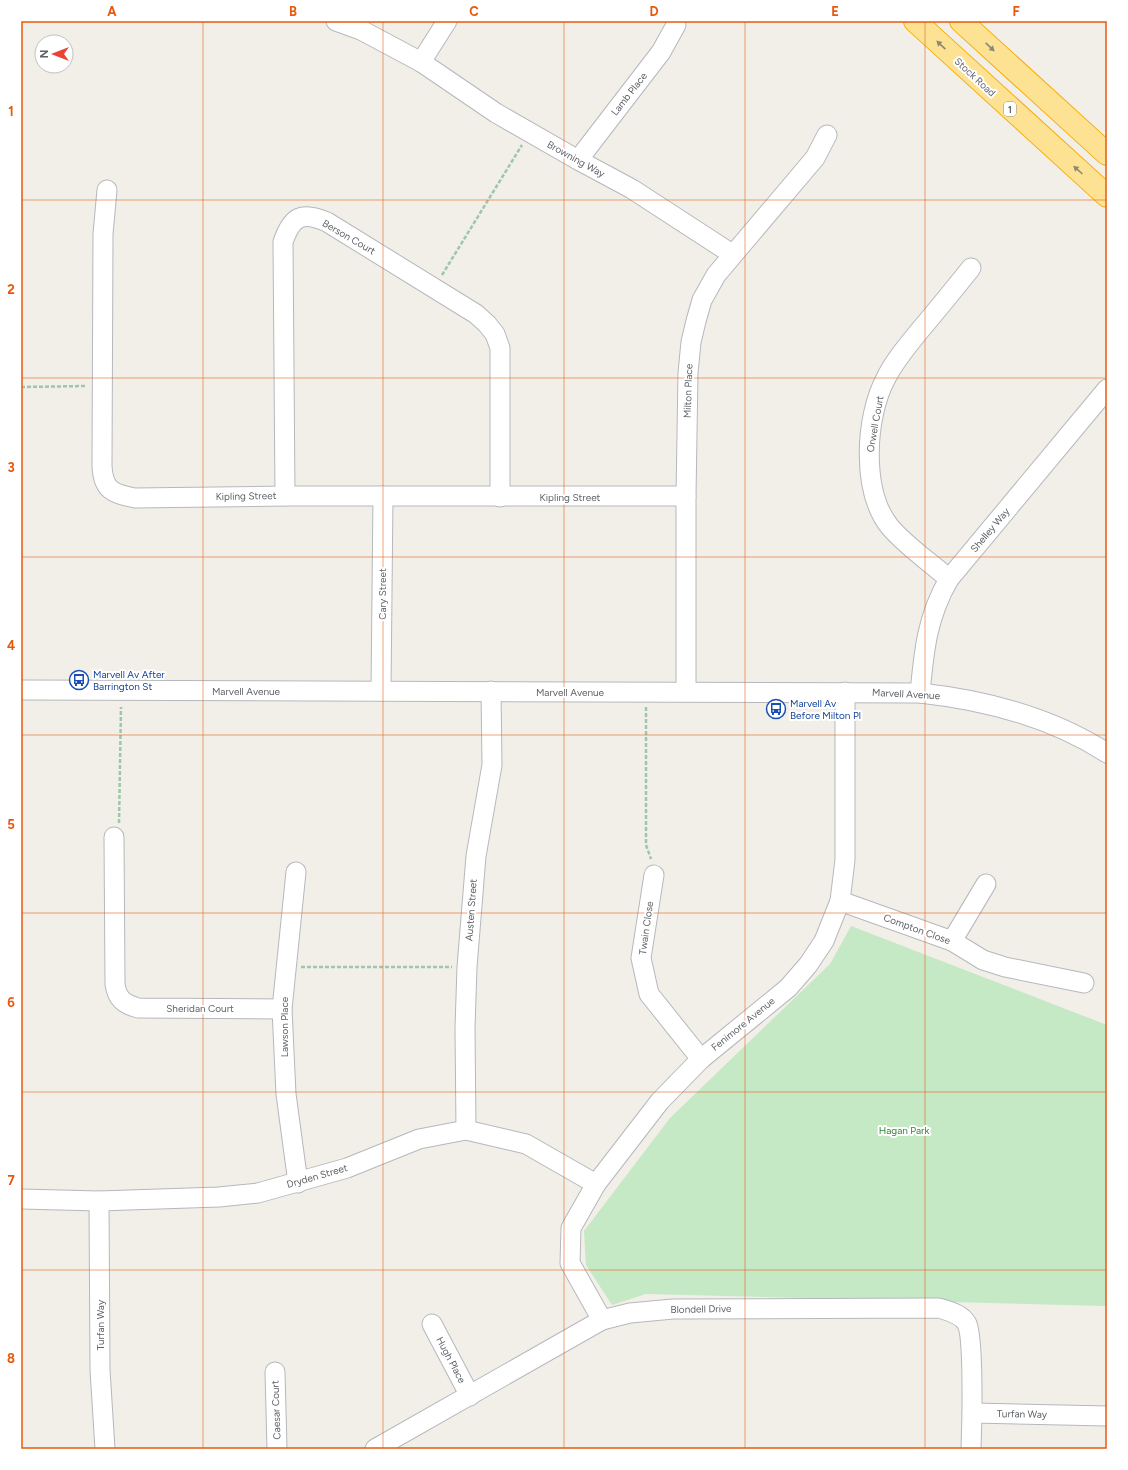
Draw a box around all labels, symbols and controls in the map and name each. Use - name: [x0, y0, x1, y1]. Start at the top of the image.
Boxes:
- text: A: [107, 4, 117, 19]
- text: B: [289, 4, 297, 19]
- text: C: [469, 4, 479, 19]
- text: D: [649, 4, 659, 19]
- text: E: [831, 4, 839, 19]
- text: F: [1012, 4, 1020, 19]
- north arrow: [34, 34, 74, 74]
- one-way arrow: [935, 40, 946, 49]
- one-way arrow: [985, 43, 995, 52]
- text: N: [38, 50, 51, 58]
- street label: Stock Road: [952, 55, 998, 99]
- street label: Lamb Place: [608, 69, 650, 118]
- road number: 1: [1004, 102, 1016, 116]
- text: 1: [8, 104, 14, 119]
- street label: Browning Way: [545, 138, 608, 181]
- one-way arrow: [1073, 165, 1083, 175]
- street label: Berson Court: [320, 217, 378, 258]
- text: 2: [7, 282, 15, 297]
- street label: Milton Place: [681, 363, 695, 418]
- street label: Orwell Court: [864, 395, 886, 453]
- text: 3: [7, 460, 15, 475]
- street label: Kipling Street: [216, 489, 277, 503]
- street label: Kipling Street: [540, 491, 601, 504]
- street label: Shelley Way: [968, 505, 1013, 555]
- street label: Cary Street: [376, 568, 389, 620]
- text: 4: [7, 638, 15, 653]
- place label: Marvell Av After Barrington St: [93, 668, 165, 693]
- bus stop icon: Marvell Av After Barrington St: [68, 669, 90, 691]
- street label: Marvell Avenue: [212, 685, 281, 698]
- street label: Marvell Avenue: [536, 686, 605, 699]
- street label: Marvell Avenue: [872, 686, 941, 702]
- place label: Marvell Av Before Milton Pl: [790, 697, 861, 722]
- bus stop icon: Marvell Av Before Milton Pl: [765, 698, 787, 720]
- text: 5: [7, 817, 15, 832]
- street label: Austen Street: [462, 878, 480, 942]
- street label: Twain Close: [636, 900, 656, 956]
- street label: Compton Close: [882, 911, 953, 947]
- street label: Fenimore Avenue: [709, 994, 778, 1054]
- text: 6: [7, 995, 15, 1010]
- street label: Lawson Place: [278, 996, 291, 1057]
- street label: Sheridan Court: [166, 1002, 234, 1015]
- park label: Hagan Park: [879, 1124, 929, 1137]
- street label: Dryden Street: [285, 1161, 349, 1191]
- text: 7: [7, 1173, 15, 1188]
- street label: Turfan Way: [94, 1299, 107, 1350]
- street label: Blondell Drive: [670, 1302, 732, 1316]
- street label: Hugh Place: [433, 1334, 469, 1386]
- text: 8: [7, 1351, 15, 1366]
- street label: Caesar Court: [268, 1380, 284, 1440]
- street label: Turfan Way: [997, 1407, 1048, 1421]

